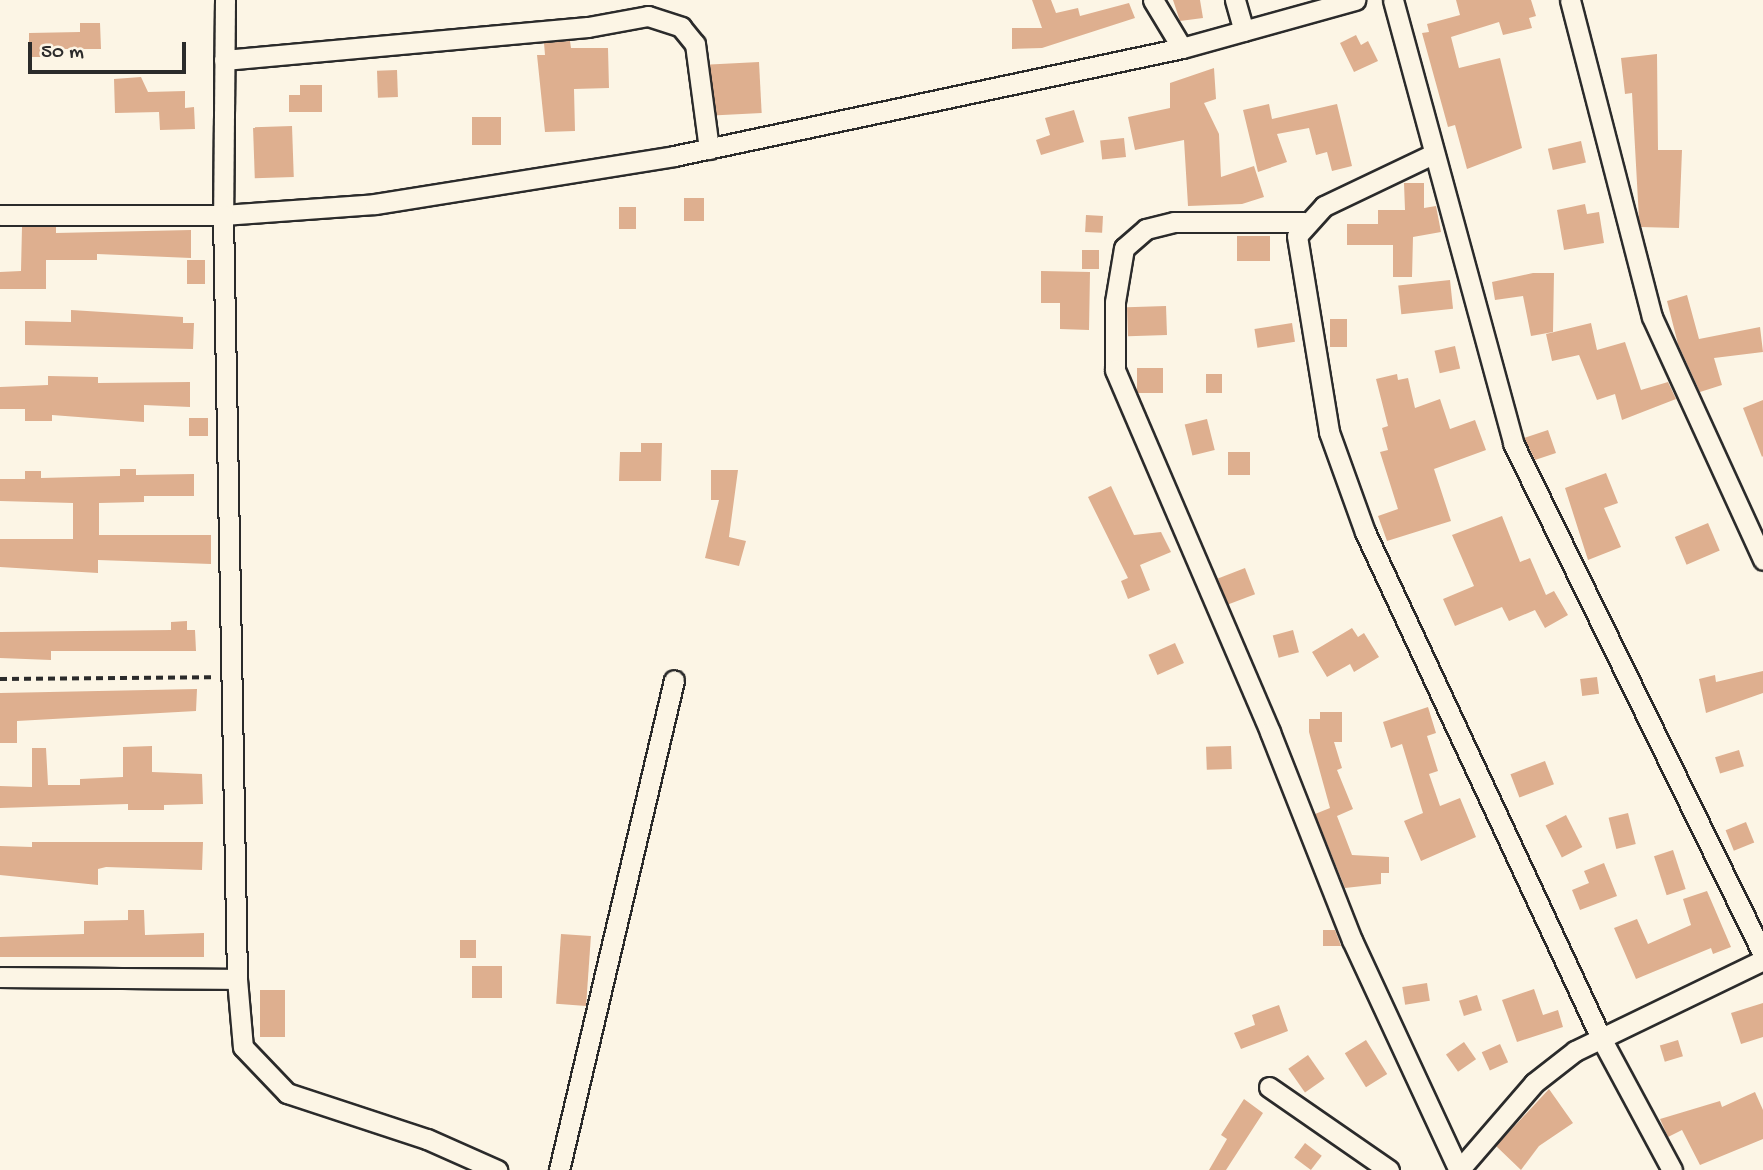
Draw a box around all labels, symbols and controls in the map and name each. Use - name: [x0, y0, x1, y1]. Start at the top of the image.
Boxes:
- scale bar: [32, 28, 189, 72]
- text: 50 m: [41, 41, 84, 66]

